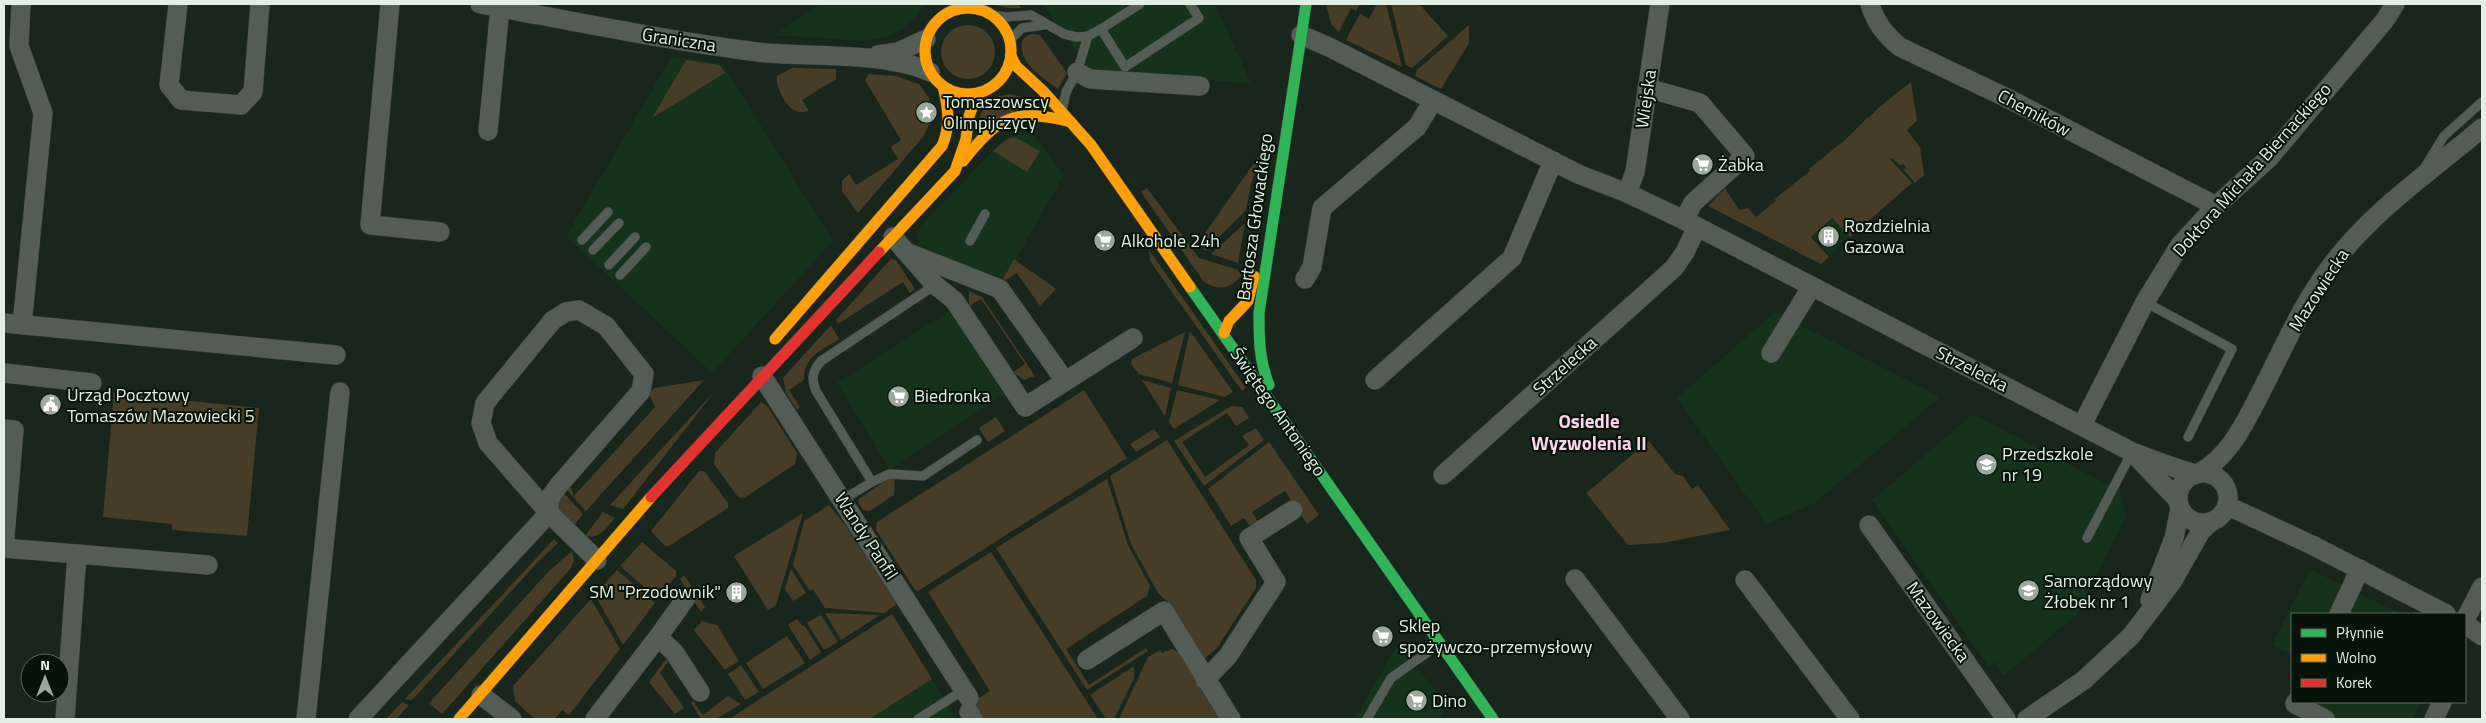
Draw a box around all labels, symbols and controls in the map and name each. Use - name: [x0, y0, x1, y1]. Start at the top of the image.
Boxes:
- street label: Graniczna: [640, 20, 718, 59]
- street label: Wiejska: [1628, 68, 1663, 130]
- street label: Doktora Michała Biernackiego: [2166, 77, 2337, 263]
- street label: Chemików: [1993, 82, 2076, 143]
- place label: Tomaszowscy Olimpijczycy: [943, 88, 1049, 136]
- place icon: Tomaszowscy Olimpijczycy: [915, 100, 939, 124]
- street label: Bartosza Głowackiego: [1229, 132, 1280, 302]
- place label: Żabka: [1718, 151, 1764, 178]
- supermarket icon: Żabka: [1690, 153, 1714, 177]
- place label: Rozdzielnia Gazowa: [1844, 212, 1930, 260]
- building icon: Rozdzielnia Gazowa: [1816, 224, 1840, 248]
- place label: Alkohole 24h: [1121, 227, 1220, 254]
- supermarket icon: Alkohole 24h: [1093, 229, 1117, 253]
- street label: Mazowiecka: [2282, 243, 2355, 336]
- street label: Strzelecka: [1527, 329, 1603, 402]
- street label: Strzelecka: [1931, 339, 2013, 398]
- street label: Świętego Antoniego: [1224, 342, 1333, 482]
- place label: Urząd Pocztowy Tomaszów Mazowiecki 5: [67, 381, 255, 429]
- place label: Biedronka: [914, 382, 990, 409]
- supermarket icon: Biedronka: [886, 384, 910, 408]
- public building icon: Urząd Pocztowy Tomaszów Mazowiecki 5: [39, 393, 63, 417]
- district label: Osiedle Wyzwolenia II: [1531, 406, 1647, 457]
- place label: Przedszkole nr 19: [2002, 440, 2093, 488]
- school or university icon: Przedszkole nr 19: [1974, 452, 1998, 476]
- street label: Wandy Panfil: [828, 486, 905, 585]
- place label: Samorządowy Żłobek nr 1: [2044, 567, 2152, 615]
- street label: Mazowiecka: [1900, 576, 1977, 668]
- place label: SM "Przodownik": [589, 578, 721, 605]
- school or university icon: Samorządowy Żłobek nr 1: [2016, 579, 2040, 603]
- building icon: SM "Przodownik": [725, 580, 749, 604]
- place label: Sklep spożywczo-przemysłowy: [1399, 612, 1593, 660]
- legend: [2291, 613, 2466, 703]
- text: Płynnie: [2336, 621, 2384, 644]
- supermarket icon: Sklep spożywczo-przemysłowy: [1371, 624, 1395, 648]
- text: Wolno: [2336, 646, 2376, 669]
- north arrow: [20, 653, 70, 703]
- text: N: [40, 654, 50, 675]
- text: Korek: [2336, 671, 2372, 694]
- place label: Dino: [1432, 687, 1467, 714]
- supermarket icon: Dino: [1404, 689, 1428, 713]

